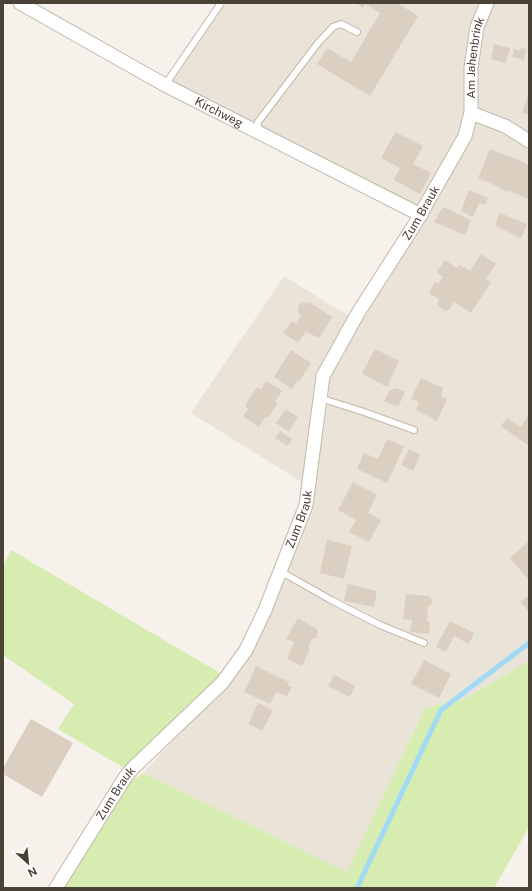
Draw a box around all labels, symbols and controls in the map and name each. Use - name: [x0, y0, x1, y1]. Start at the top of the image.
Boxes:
- street label: Am Jahenbrink: [464, 15, 488, 99]
- street label: Kirchweg: [192, 94, 245, 130]
- street label: Zum Brauk: [399, 183, 442, 243]
- street label: Zum Brauk: [283, 489, 315, 550]
- street label: Zum Brauk: [93, 763, 138, 823]
- north arrow: [8, 843, 48, 883]
- text: N: [26, 865, 39, 879]

